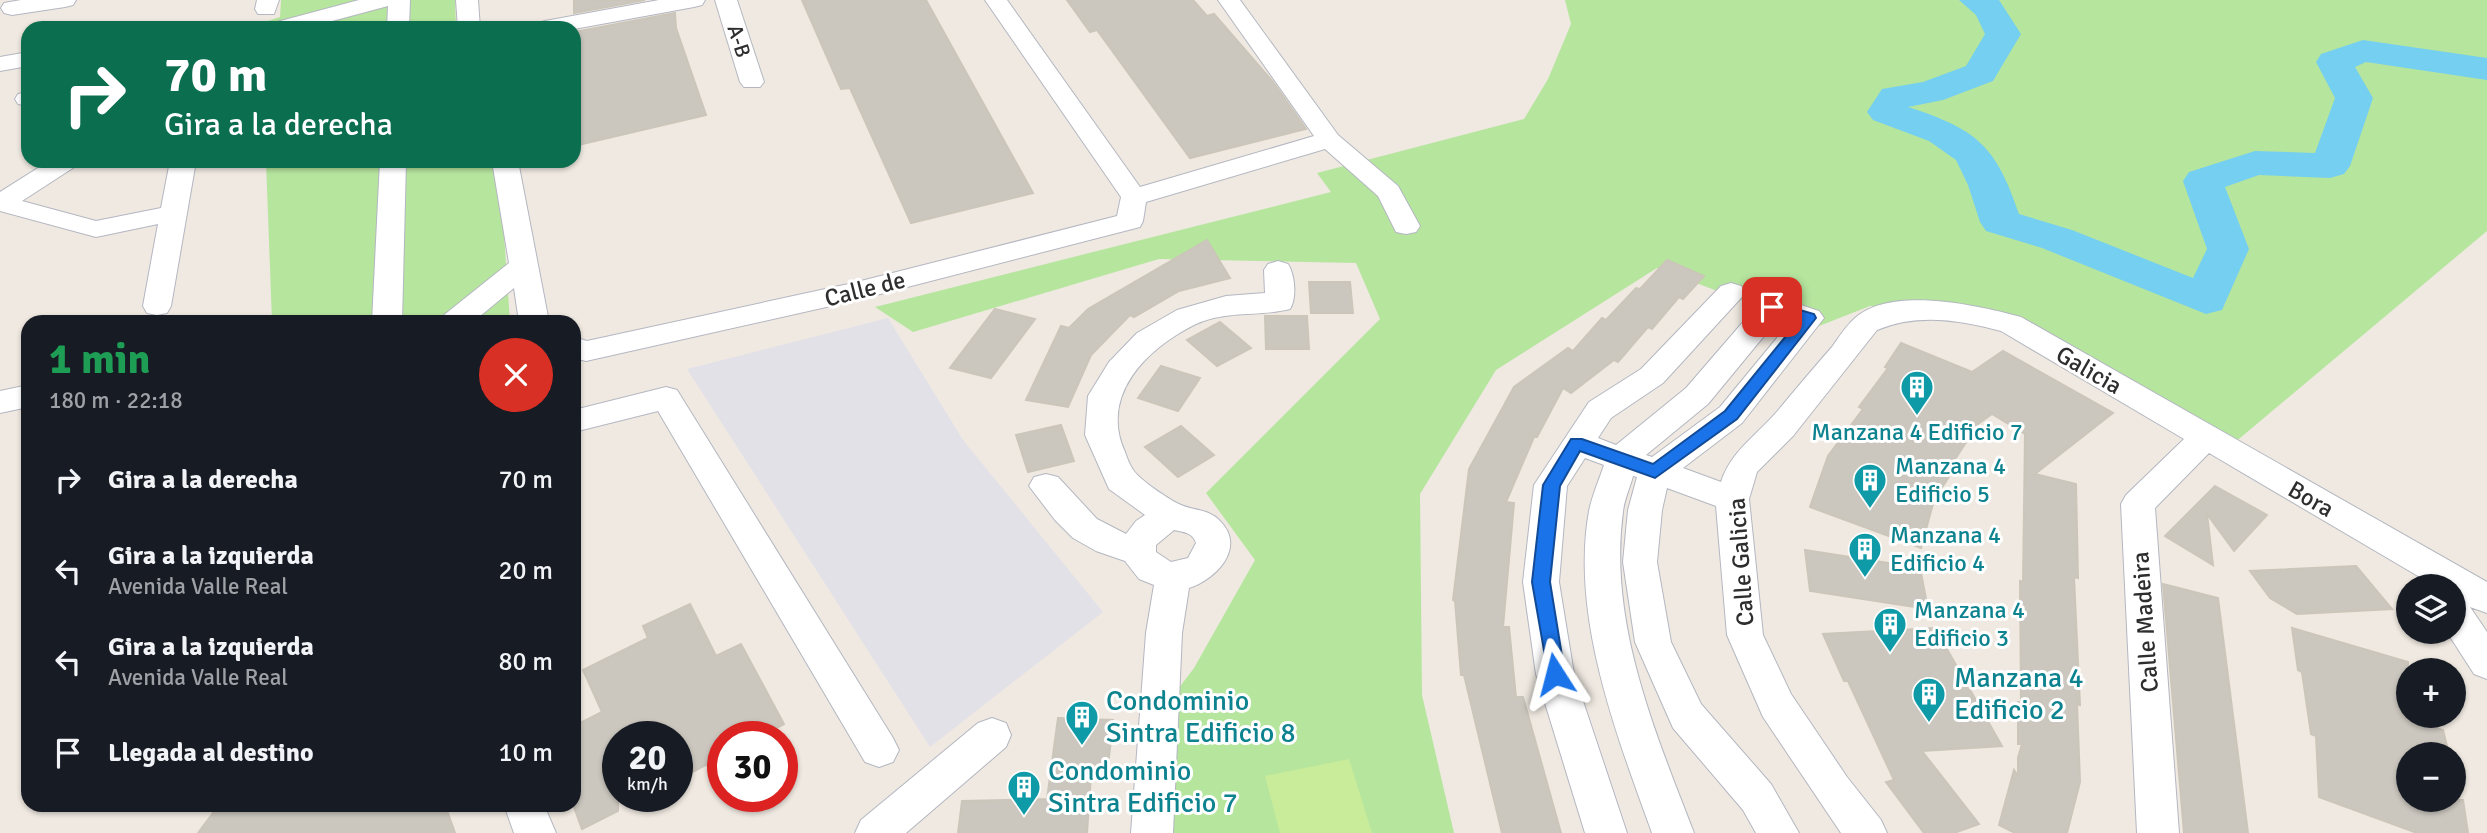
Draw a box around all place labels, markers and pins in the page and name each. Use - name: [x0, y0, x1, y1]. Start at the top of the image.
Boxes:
- pin: [1742, 277, 1802, 337]
- building icon: Manzana 4 Edificio 7: [1898, 368, 1936, 417]
- place label: Manzana 4 Edificio 7: [1811, 417, 2023, 447]
- place label: Manzana 4 Edificio 5: [1895, 451, 2006, 509]
- building icon: Manzana 4 Edificio 5: [1851, 461, 1889, 510]
- place label: Manzana 4 Edificio 4: [1890, 520, 2001, 578]
- building icon: Manzana 4 Edificio 4: [1846, 530, 1884, 579]
- place label: Manzana 4 Edificio 3: [1914, 595, 2025, 653]
- building icon: Manzana 4 Edificio 3: [1871, 605, 1909, 654]
- place label: Manzana 4 Edificio 2: [1954, 661, 2084, 727]
- building icon: Manzana 4 Edificio 2: [1910, 675, 1948, 724]
- place label: Condominio Sintra Edificio 8: [1106, 684, 1296, 750]
- building icon: Condominio Sintra Edificio 8: [1063, 698, 1101, 747]
- place label: Condominio Sintra Edificio 7: [1048, 754, 1238, 820]
- building icon: Condominio Sintra Edificio 7: [1005, 768, 1043, 817]

